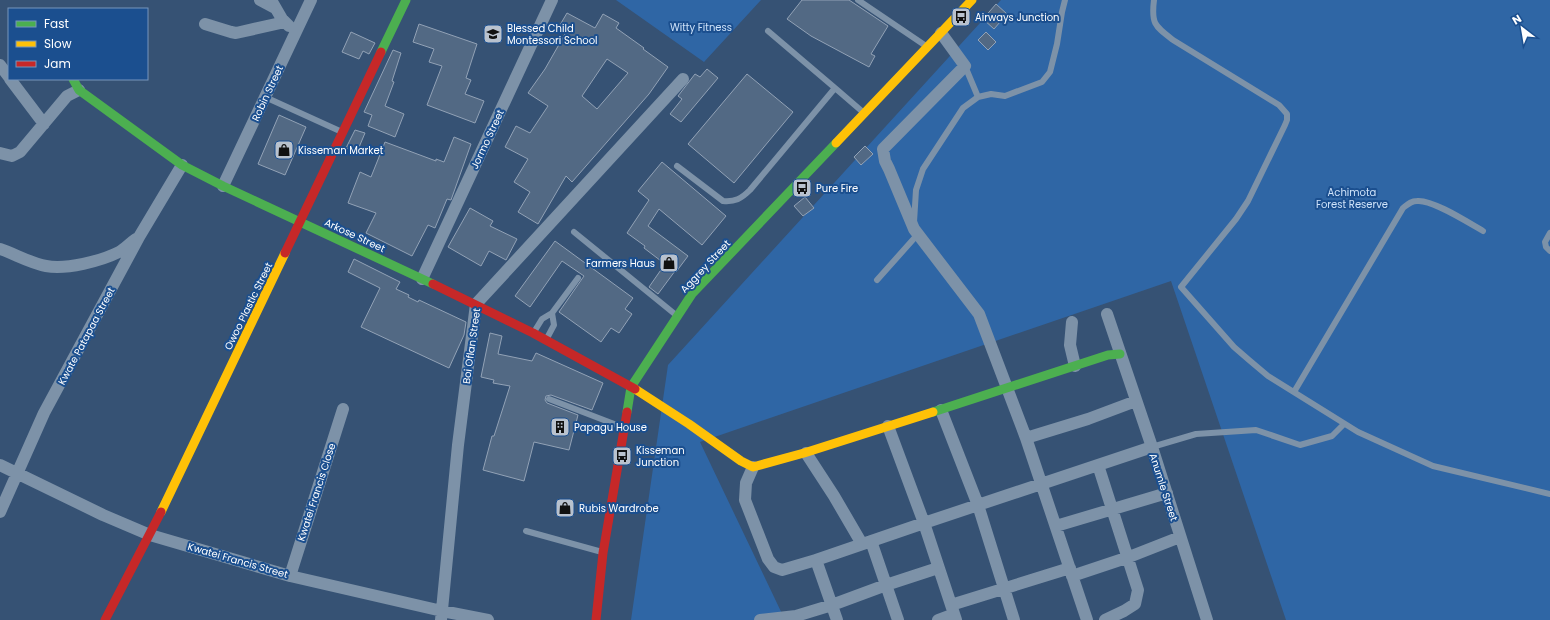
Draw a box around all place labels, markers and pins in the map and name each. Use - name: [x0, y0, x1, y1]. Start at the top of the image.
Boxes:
- bus stop icon: Airways Junction: [950, 6, 972, 28]
- place label: Airways Junction: [975, 10, 1059, 25]
- place label: Blessed Child Montessori School: [507, 21, 598, 48]
- school or university icon: Blessed Child Montessori School: [482, 23, 504, 45]
- shop icon: Kisseman Market: [273, 139, 295, 161]
- place label: Kisseman Market: [298, 143, 384, 158]
- bus stop icon: Pure Fire: [791, 177, 813, 199]
- place label: Pure Fire: [816, 181, 858, 196]
- shop icon: Farmers Haus: [658, 252, 680, 274]
- place label: Farmers Haus: [586, 256, 655, 271]
- building icon: Papagu House: [549, 416, 571, 438]
- place label: Papagu House: [574, 420, 647, 435]
- place label: Kisseman Junction: [636, 443, 685, 470]
- bus stop icon: Kisseman Junction: [611, 445, 633, 467]
- shop icon: Rubis Wardrobe: [554, 497, 576, 519]
- place label: Rubis Wardrobe: [579, 501, 659, 516]

